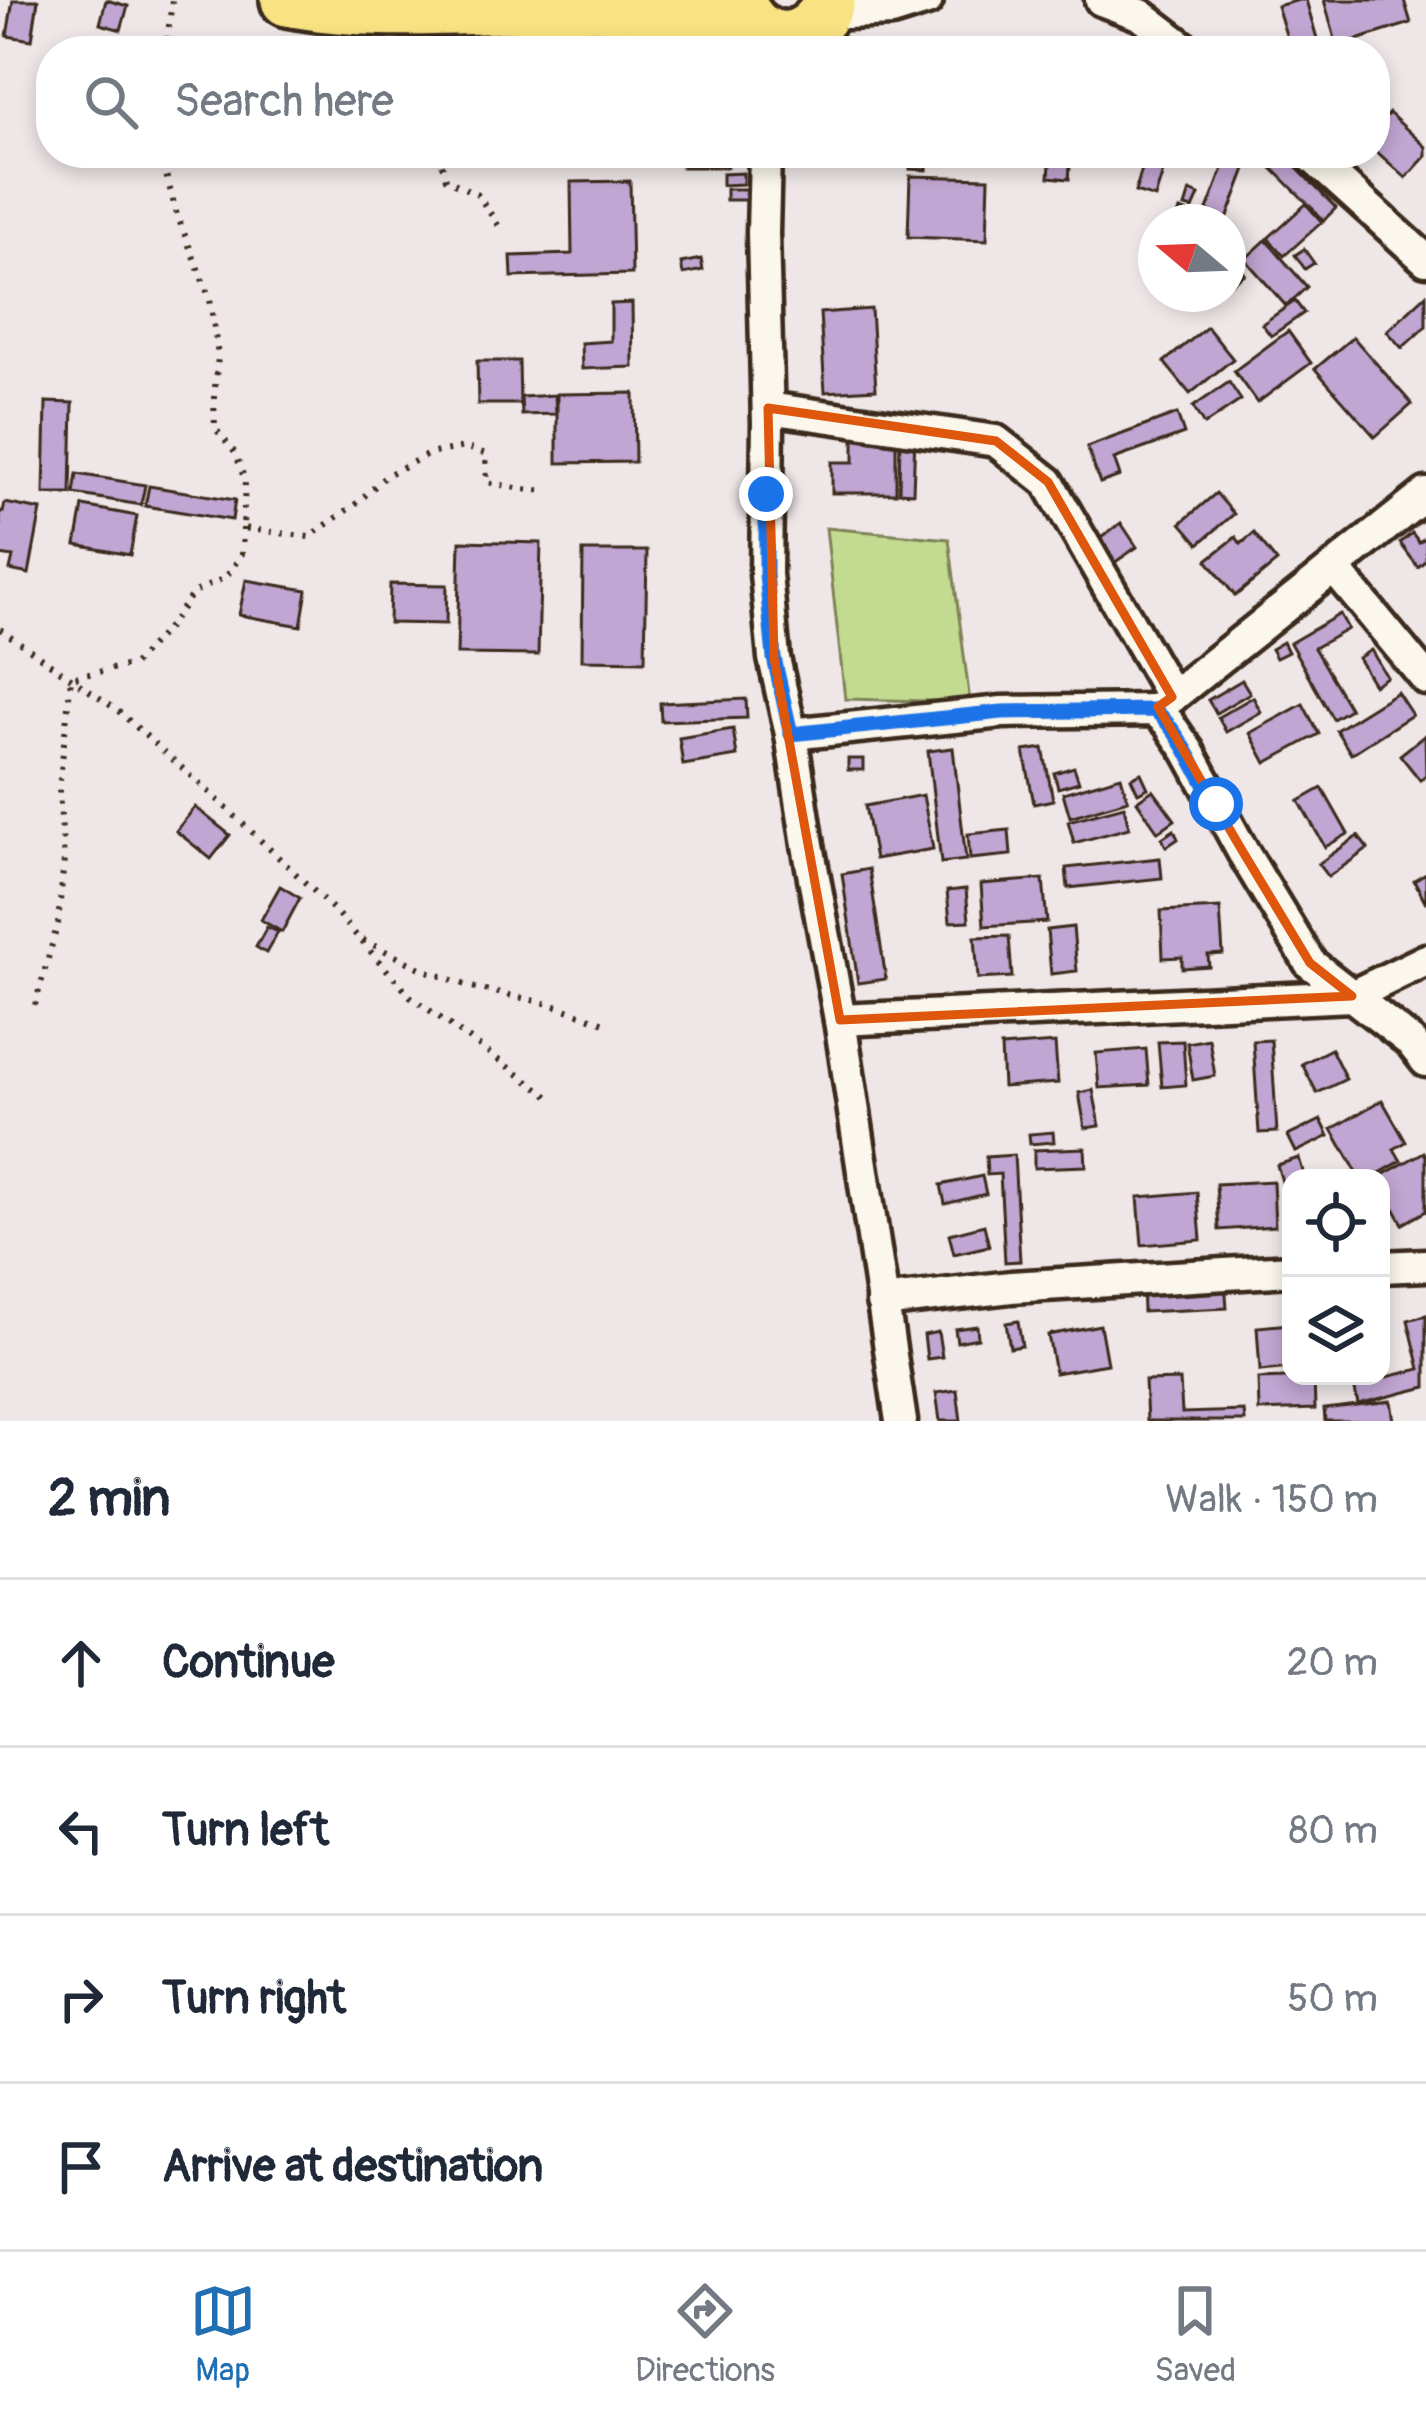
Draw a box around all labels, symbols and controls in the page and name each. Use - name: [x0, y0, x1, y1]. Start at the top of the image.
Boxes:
- search box: [36, 36, 1390, 168]
- icon: search: [78, 69, 144, 135]
- text: Search here: [174, 74, 394, 130]
- north arrow: [1138, 204, 1246, 312]
- route end: [739, 467, 793, 521]
- route start: [1189, 777, 1243, 831]
- map controls: [1282, 1169, 1390, 1385]
- button: locate: [1282, 1169, 1390, 1277]
- button: layers: [1282, 1277, 1390, 1385]
- text: 2 min: [48, 1467, 170, 1531]
- text: Walk · 150 m: [1165, 1475, 1378, 1524]
- icon: ahead: [48, 1630, 114, 1696]
- text: Continue: [162, 1635, 335, 1691]
- text: 20 m: [1286, 1638, 1378, 1687]
- icon: left: [48, 1798, 114, 1864]
- text: Turn left: [162, 1803, 329, 1859]
- text: 80 m: [1289, 1806, 1378, 1855]
- icon: right: [48, 1966, 114, 2032]
- text: Turn right: [162, 1971, 346, 2027]
- text: 50 m: [1287, 1974, 1378, 2023]
- icon: arrive: [48, 2134, 114, 2200]
- text: Arrive at destination: [162, 2139, 543, 2195]
- tab: Map: [190, 2278, 256, 2391]
- tab: Directions: [635, 2278, 775, 2391]
- tab: Saved: [1154, 2278, 1236, 2391]

